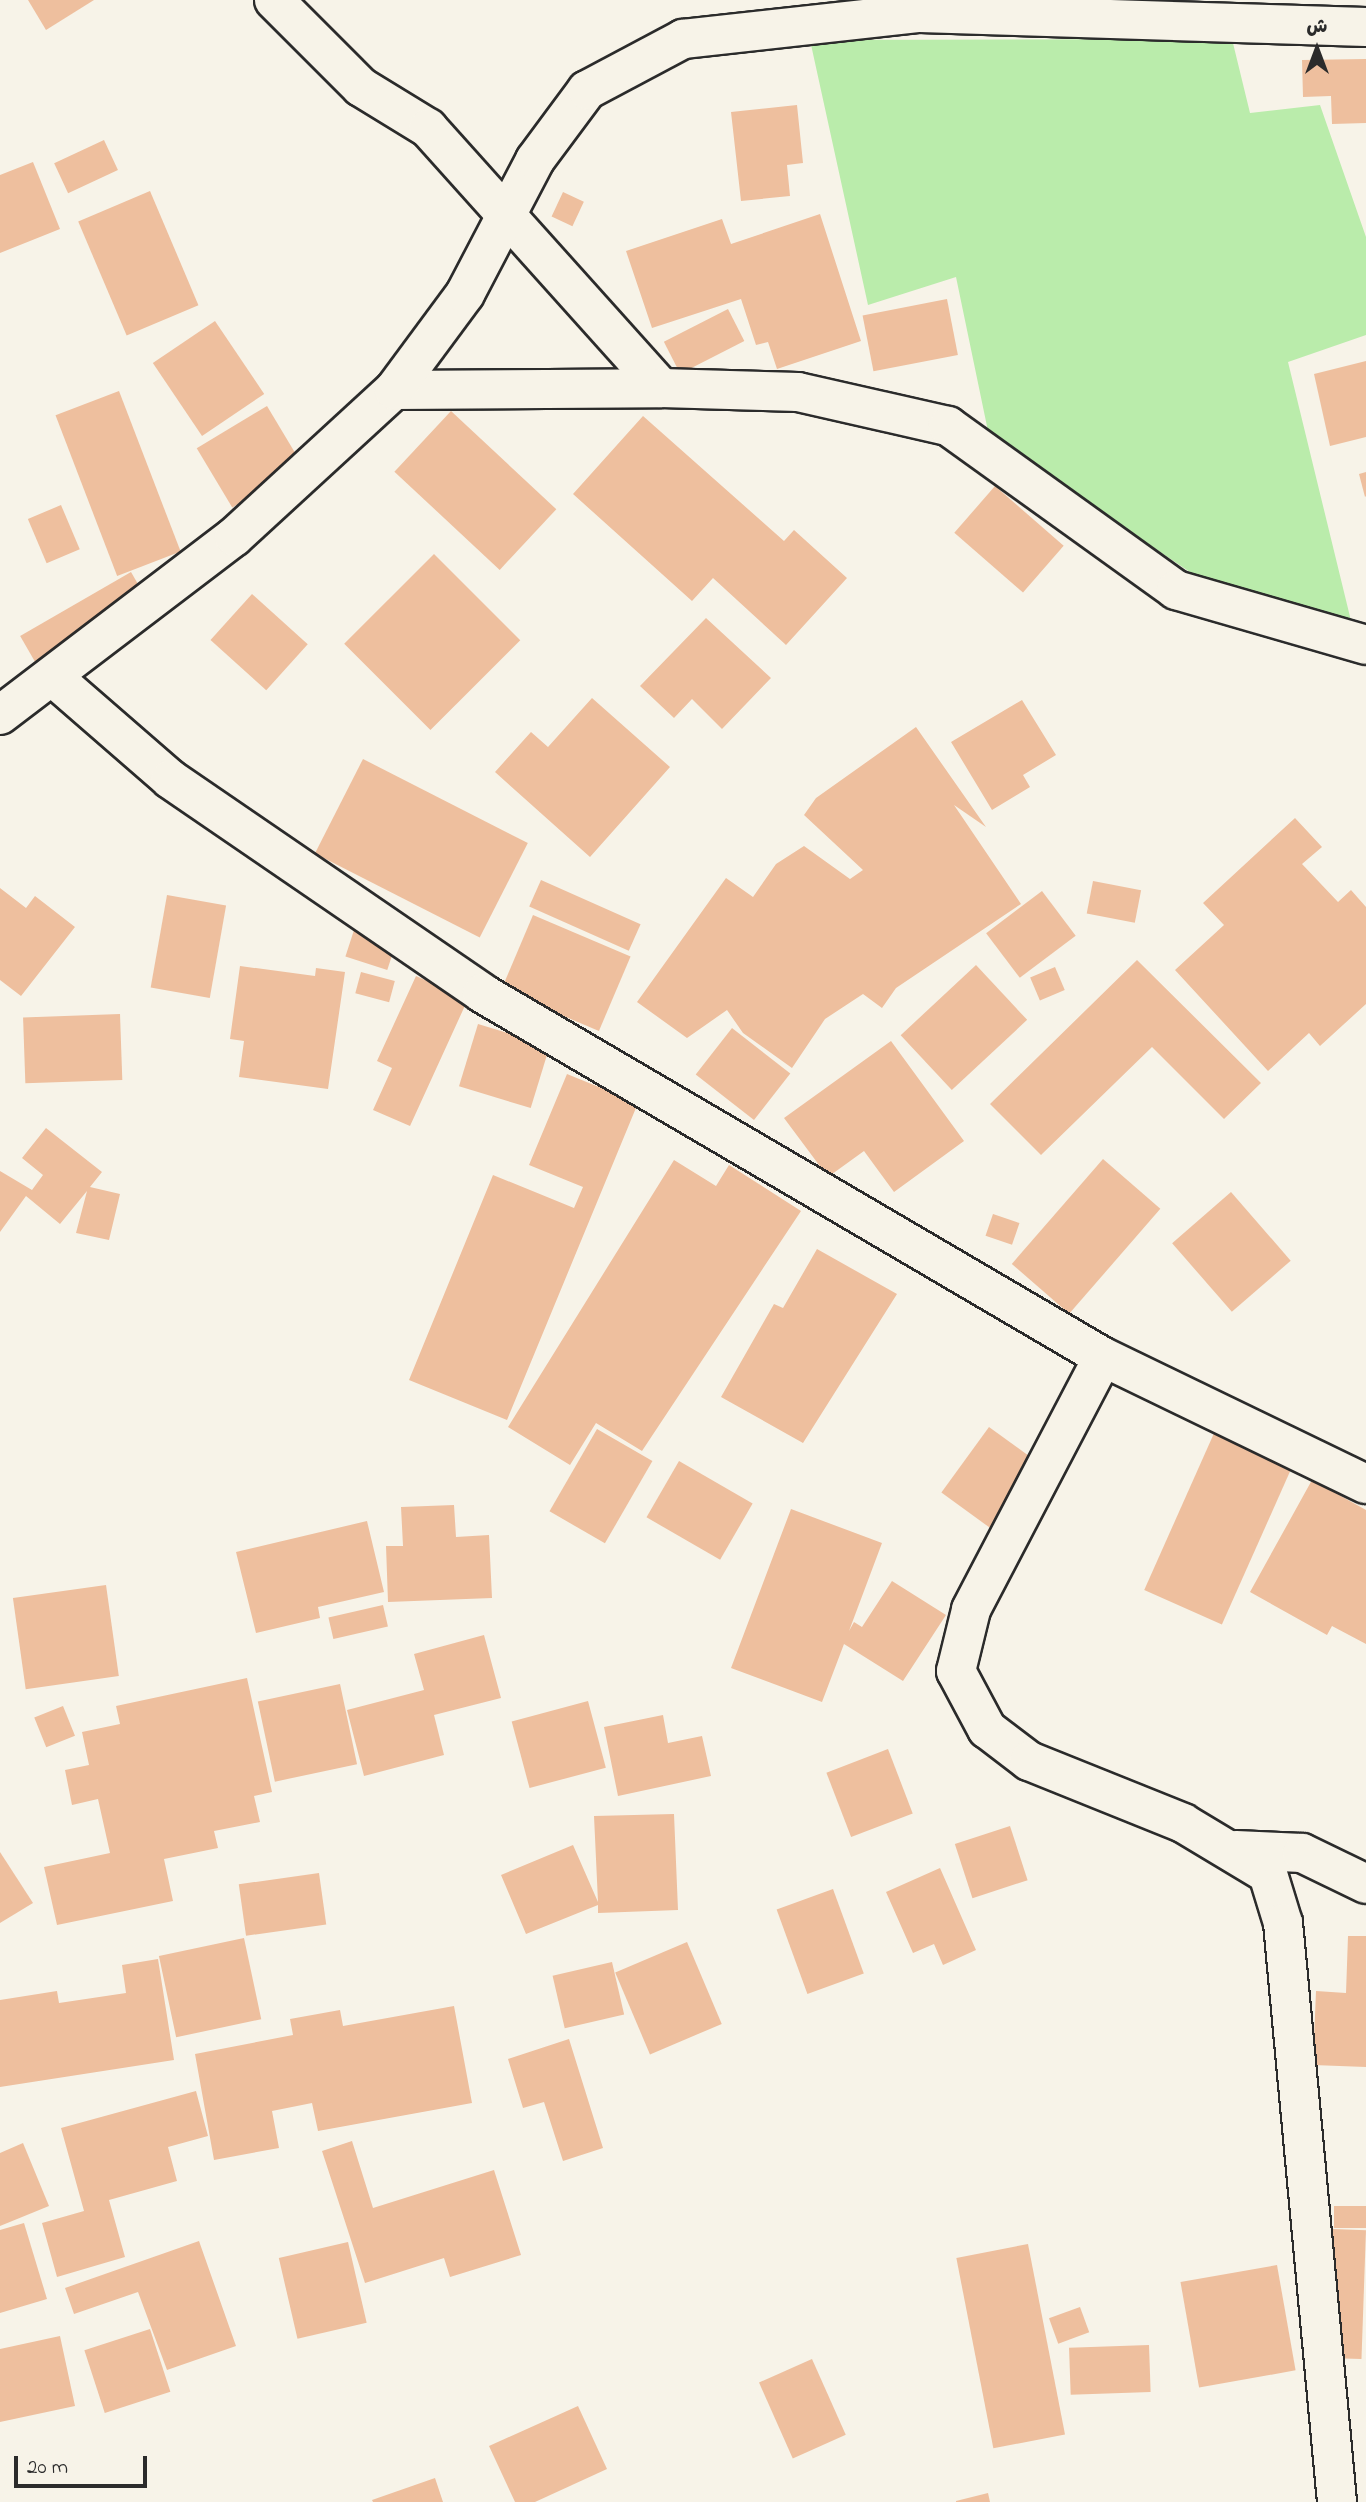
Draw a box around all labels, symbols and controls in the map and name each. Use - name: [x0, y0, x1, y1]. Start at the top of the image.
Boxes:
- north arrow: [1282, 14, 1352, 84]
- text: ش: [1307, 14, 1327, 41]
- scale bar: [18, 2442, 150, 2486]
- text: 20 m: [27, 2453, 68, 2483]

